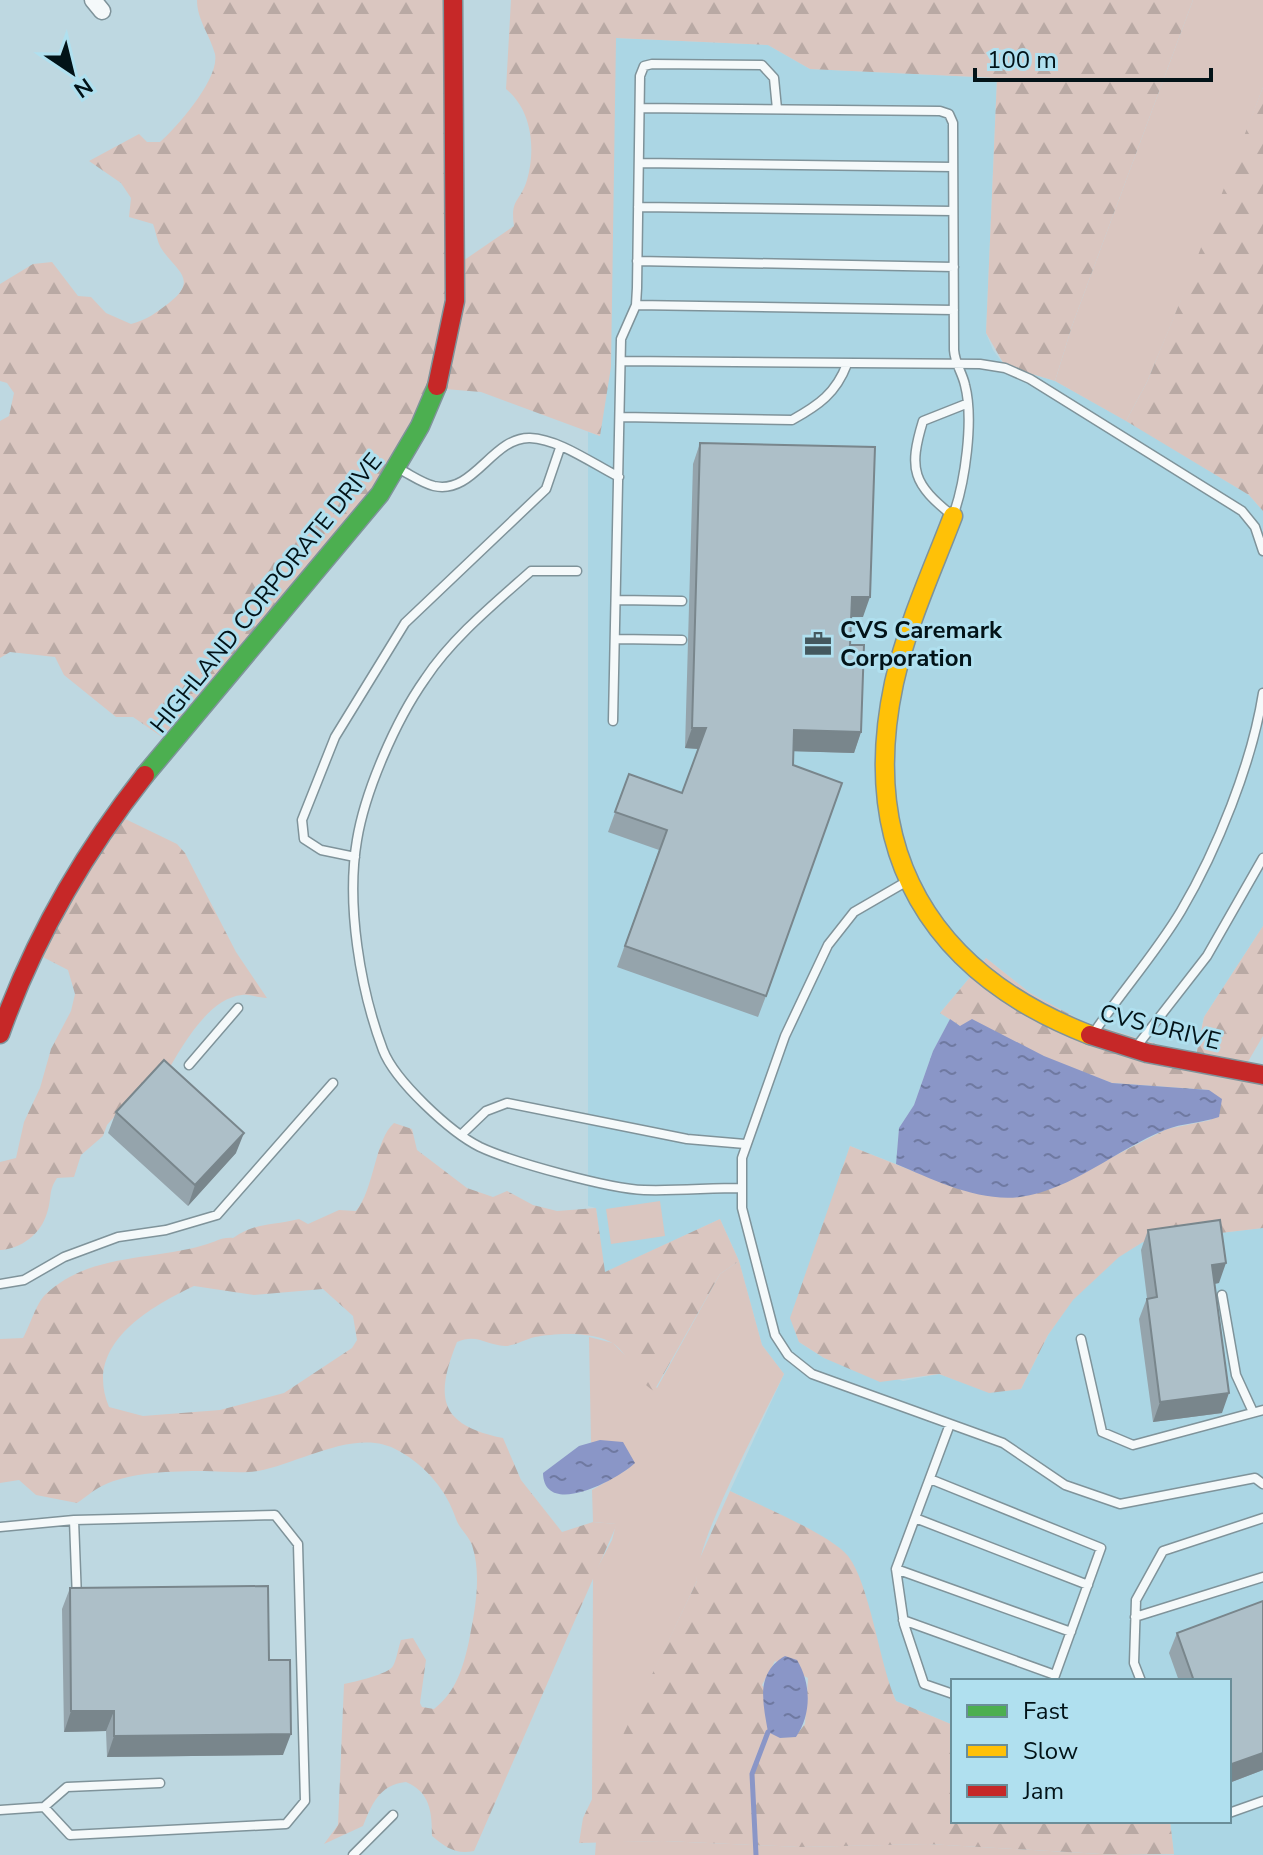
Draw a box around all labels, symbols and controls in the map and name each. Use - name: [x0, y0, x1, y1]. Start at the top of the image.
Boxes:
- north arrow: [32, 32, 112, 112]
- scale bar: [975, 32, 1211, 82]
- text: 100 m: [987, 44, 1057, 76]
- text: N: [68, 71, 98, 105]
- street label: HIGHLAND CORPORATE DRIVE: [143, 446, 389, 740]
- place label: CVS Caremark Corporation: [840, 614, 1003, 674]
- office icon: CVS Caremark Corporation: [803, 629, 833, 659]
- street label: CVS DRIVE: [1096, 997, 1224, 1057]
- legend: [951, 1679, 1231, 1823]
- text: Fast: [1023, 1695, 1069, 1727]
- text: Slow: [1023, 1735, 1078, 1767]
- text: Jam: [1022, 1775, 1064, 1807]

